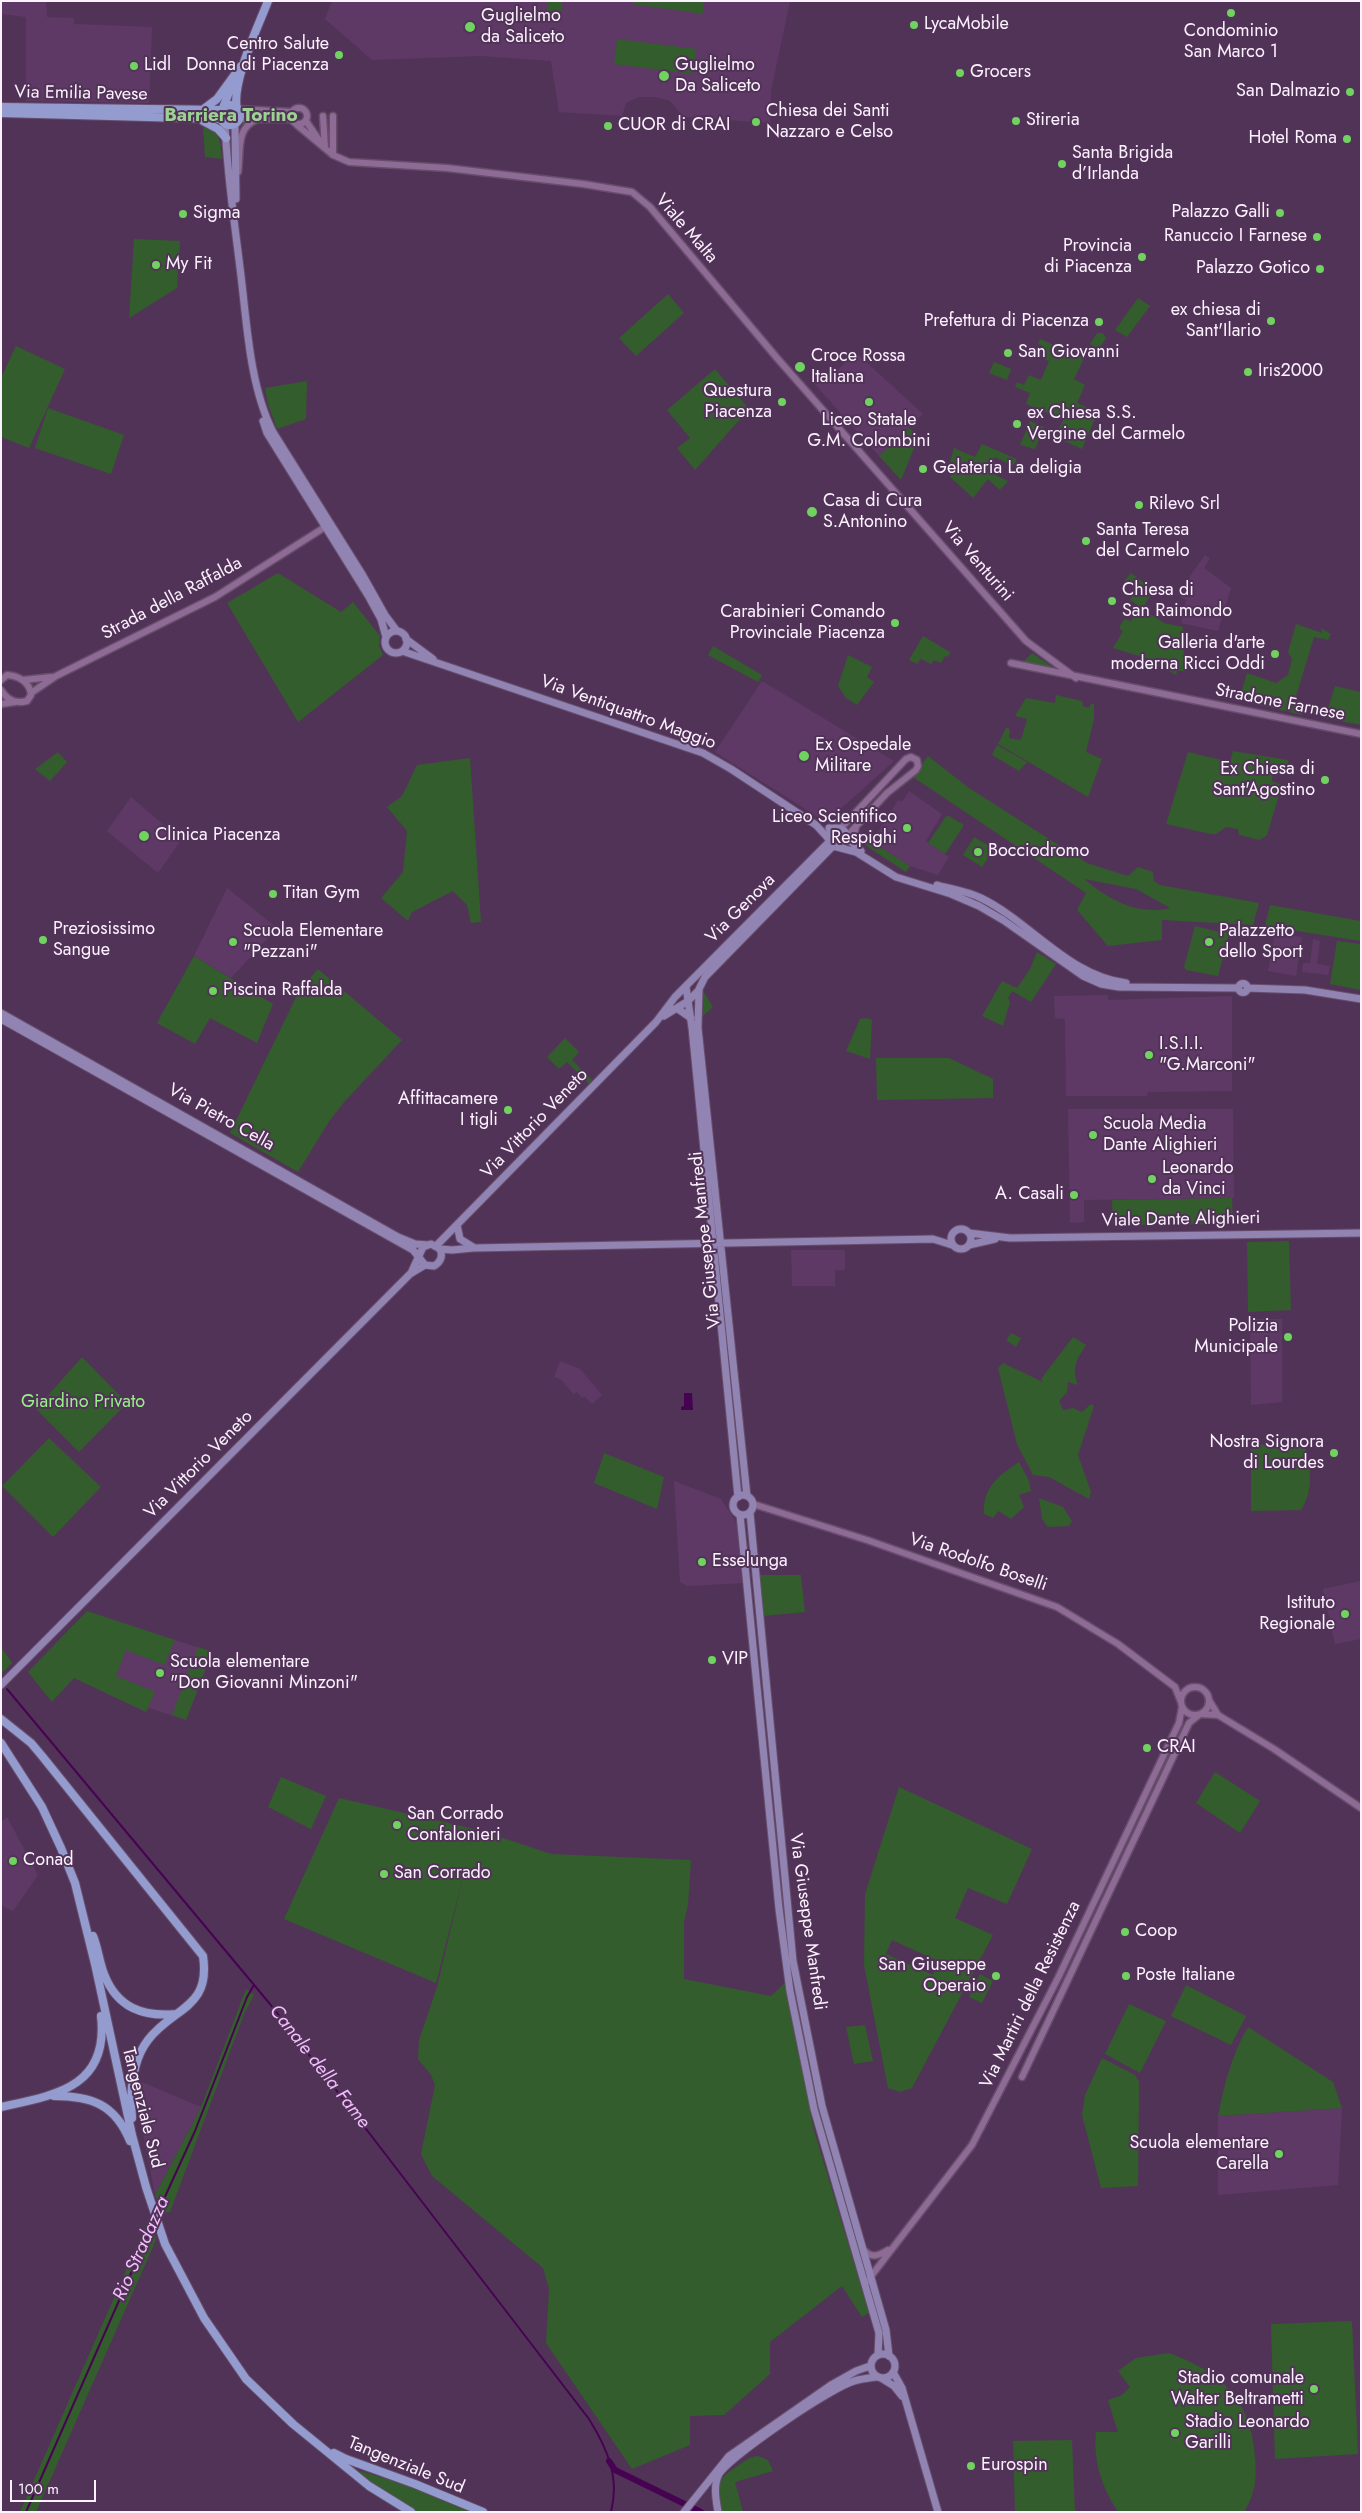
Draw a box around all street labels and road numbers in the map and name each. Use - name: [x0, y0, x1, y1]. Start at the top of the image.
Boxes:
- street label: Via Emilia Pavese: [14, 82, 148, 106]
- street label: Viale Malta: [650, 190, 722, 268]
- street label: Via Venturini: [937, 518, 1017, 606]
- street label: Strada della Raffalda: [98, 553, 246, 645]
- street label: Via Ventiquattro Maggio: [537, 671, 719, 755]
- street label: Stradone Farnese: [1213, 680, 1347, 726]
- street label: Via Genova: [702, 870, 780, 948]
- street label: Via Vittorio Veneto: [477, 1065, 593, 1183]
- street label: Via Pietro Cella: [164, 1080, 278, 1156]
- street label: Via Giuseppe Manfredi: [686, 1150, 726, 1330]
- street label: Viale Dante Alighieri: [1102, 1208, 1260, 1232]
- street label: Via Vittorio Veneto: [140, 1406, 258, 1524]
- street label: Via Rodolfo Boselli: [906, 1529, 1050, 1597]
- street label: Via Giuseppe Manfredi: [784, 1832, 830, 2012]
- street label: Via Martiri della Resistenza: [976, 1898, 1086, 2092]
- street label: Tangenziale Sud: [117, 2045, 167, 2171]
- street label: Tangenziale Sud: [345, 2433, 467, 2499]

